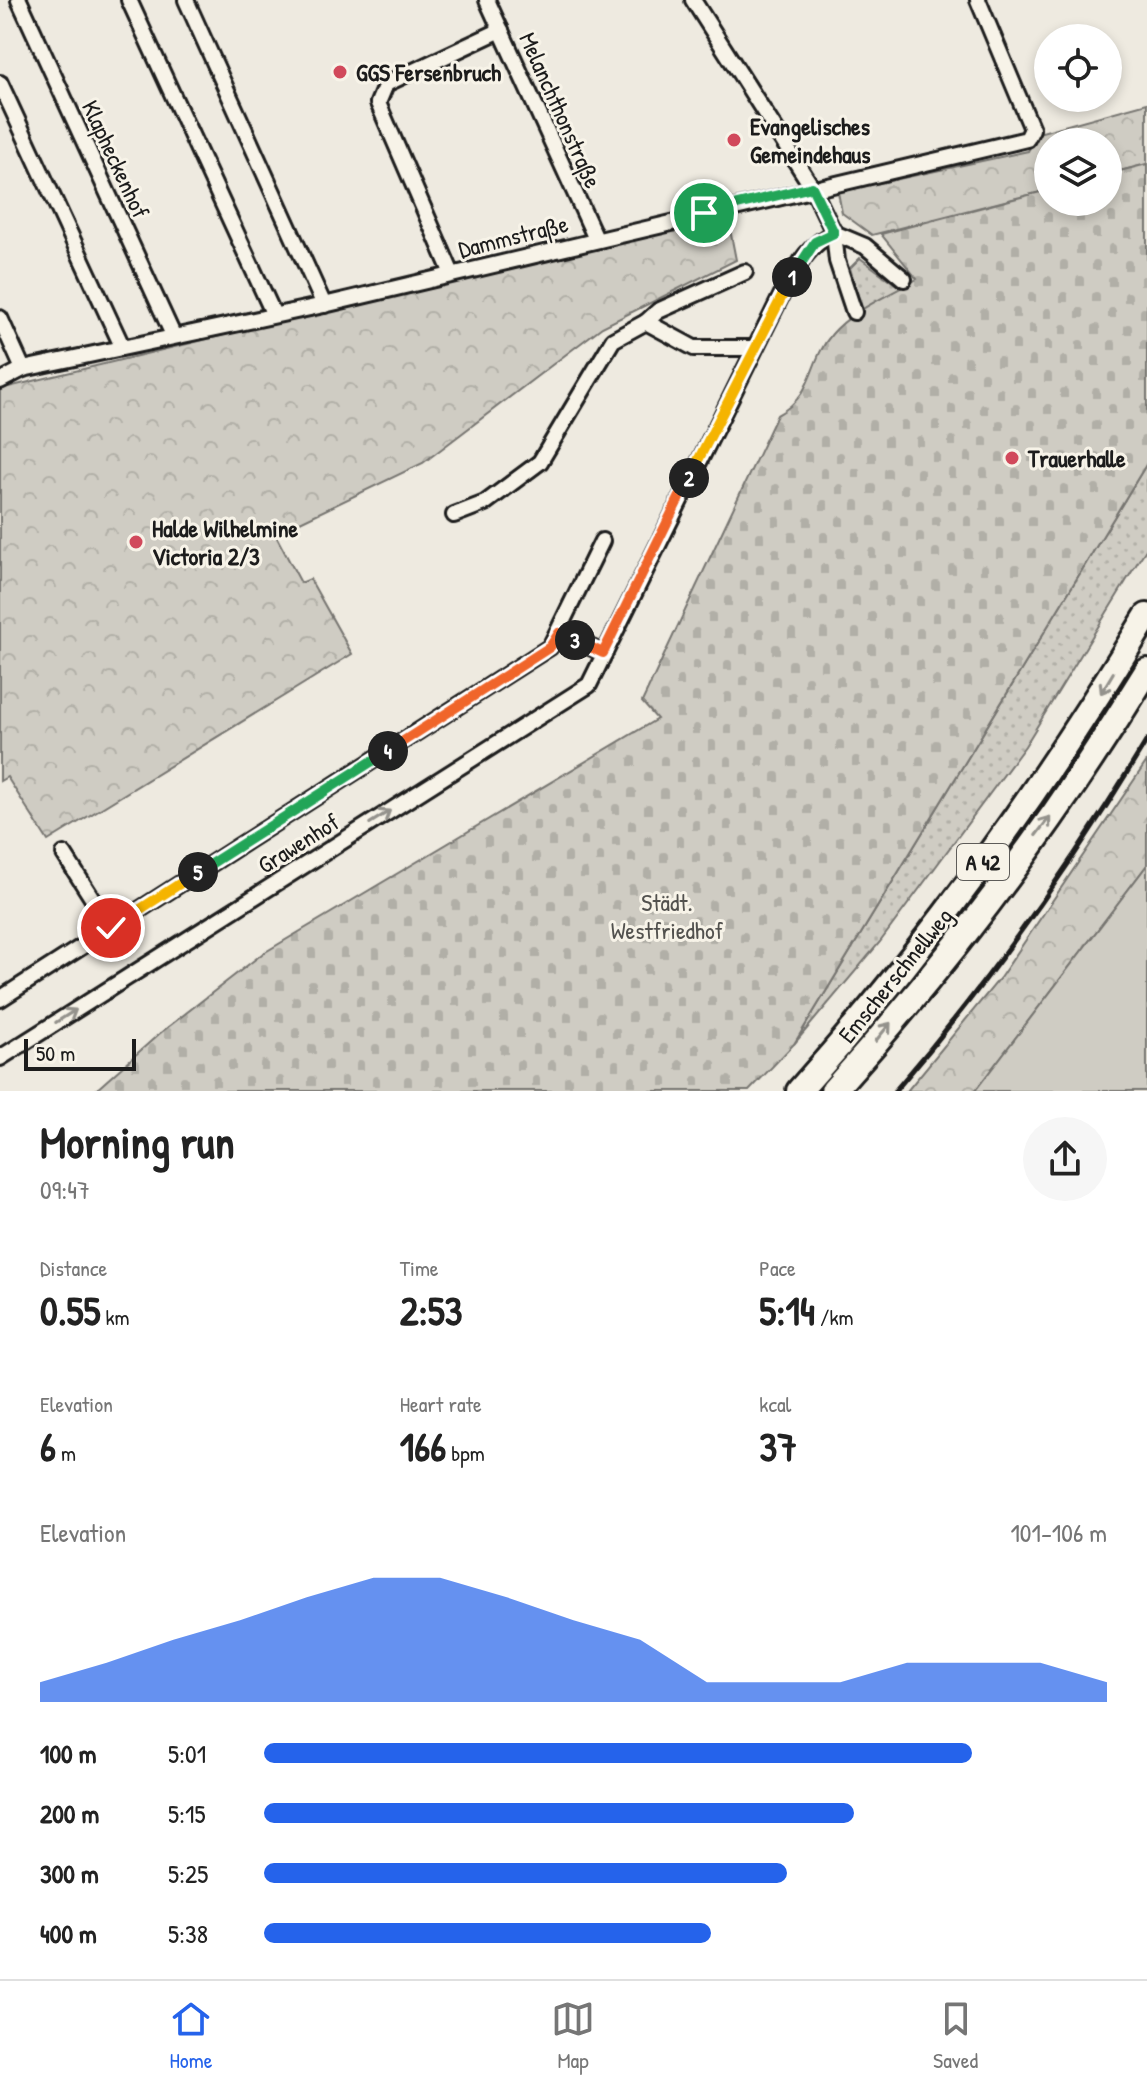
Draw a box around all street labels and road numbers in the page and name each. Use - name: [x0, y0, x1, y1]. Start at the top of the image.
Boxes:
- street label: Melanchthonstraße: [512, 27, 610, 193]
- street label: Klapheckenhof: [75, 95, 157, 223]
- street label: Dammstraße: [455, 207, 572, 265]
- street label: Grawenhof: [251, 805, 345, 880]
- road number: A 42: [957, 844, 1009, 880]
- street label: Emscherschnellweg: [831, 901, 959, 1049]

